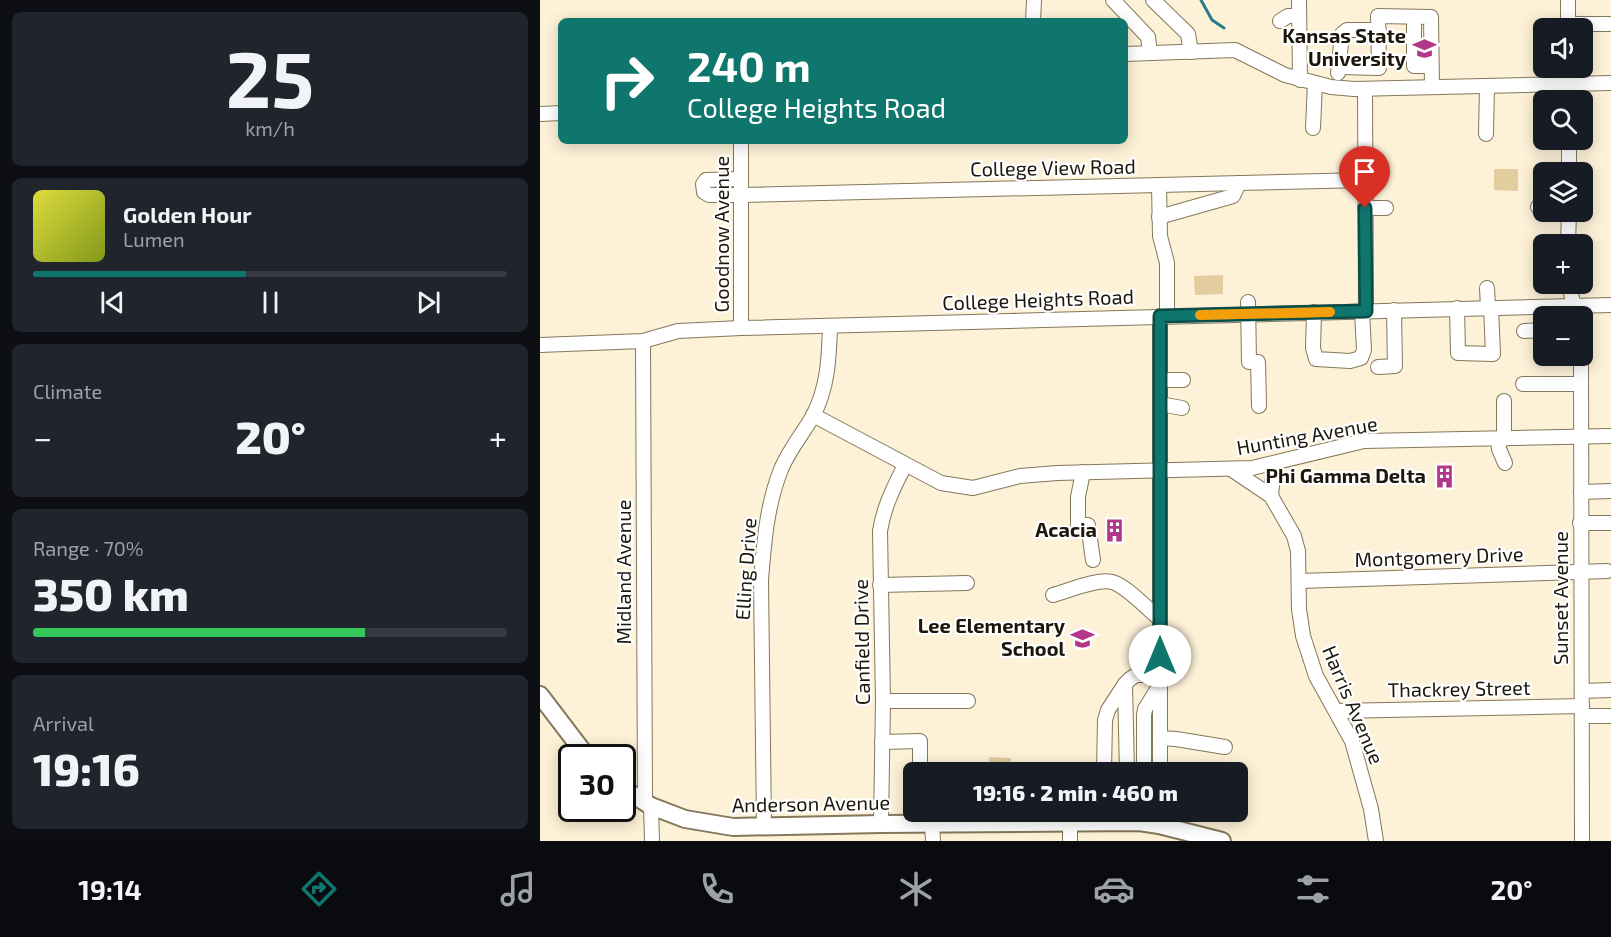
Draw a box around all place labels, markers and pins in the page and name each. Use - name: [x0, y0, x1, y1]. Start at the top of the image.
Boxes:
- place label: Kansas State University: [1282, 23, 1407, 71]
- school or university icon: Kansas State University: [1411, 35, 1437, 61]
- pin: [1339, 146, 1390, 208]
- place label: Phi Gamma Delta: [1266, 463, 1426, 487]
- building icon: Phi Gamma Delta: [1431, 463, 1457, 489]
- place label: Acacia: [1035, 517, 1097, 541]
- building icon: Acacia: [1102, 517, 1128, 543]
- place label: Lee Elementary School: [918, 613, 1066, 660]
- school or university icon: Lee Elementary School: [1070, 625, 1096, 651]

